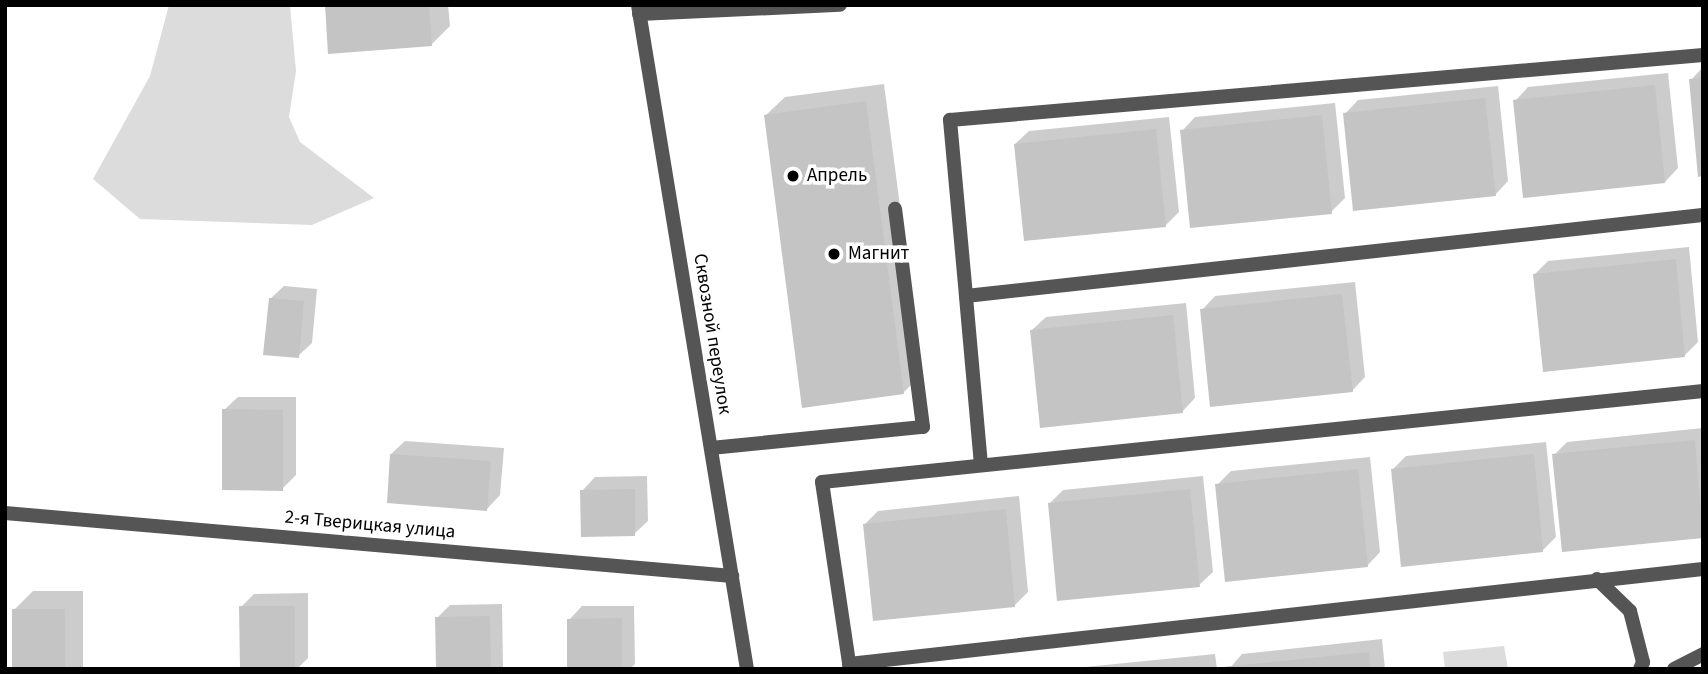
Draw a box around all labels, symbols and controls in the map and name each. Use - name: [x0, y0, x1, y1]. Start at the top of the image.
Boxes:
- place label: Апрель: [807, 165, 867, 187]
- marker: Апрель: [785, 168, 801, 184]
- place label: Магнит: [848, 243, 909, 265]
- marker: Магнит: [826, 246, 842, 262]
- street label: Сквозной переулок: [688, 252, 736, 416]
- street label: 2-я Тверицкая улица: [284, 506, 456, 544]

